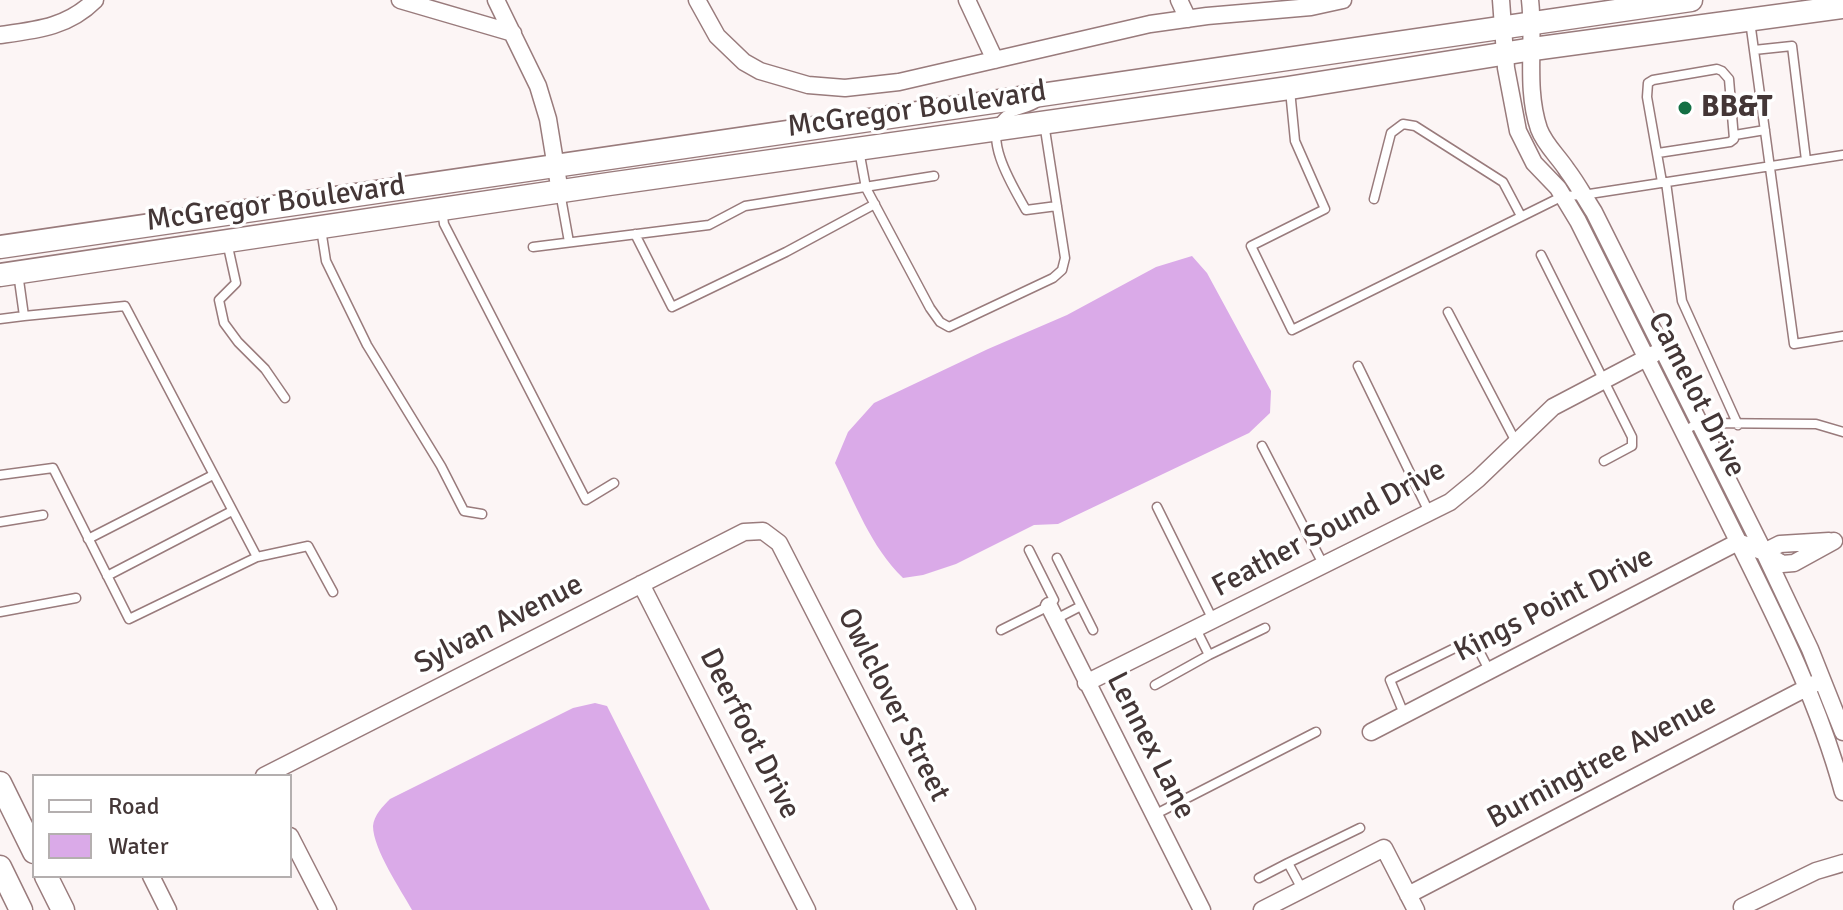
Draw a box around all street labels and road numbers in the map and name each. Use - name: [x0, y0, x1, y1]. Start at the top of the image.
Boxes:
- street label: McGregor Boulevard: [785, 74, 1049, 146]
- street label: McGregor Boulevard: [144, 168, 408, 240]
- street label: Camelot Drive: [1639, 307, 1753, 483]
- street label: Feather Sound Drive: [1206, 452, 1452, 606]
- street label: Kings Point Drive: [1449, 539, 1659, 671]
- street label: Sylvan Avenue: [409, 567, 589, 683]
- street label: Owlclover Street: [829, 602, 957, 808]
- street label: Deerfoot Drive: [691, 643, 807, 825]
- street label: Lennex Lane: [1098, 667, 1202, 825]
- street label: Burningtree Avenue: [1482, 687, 1722, 837]

